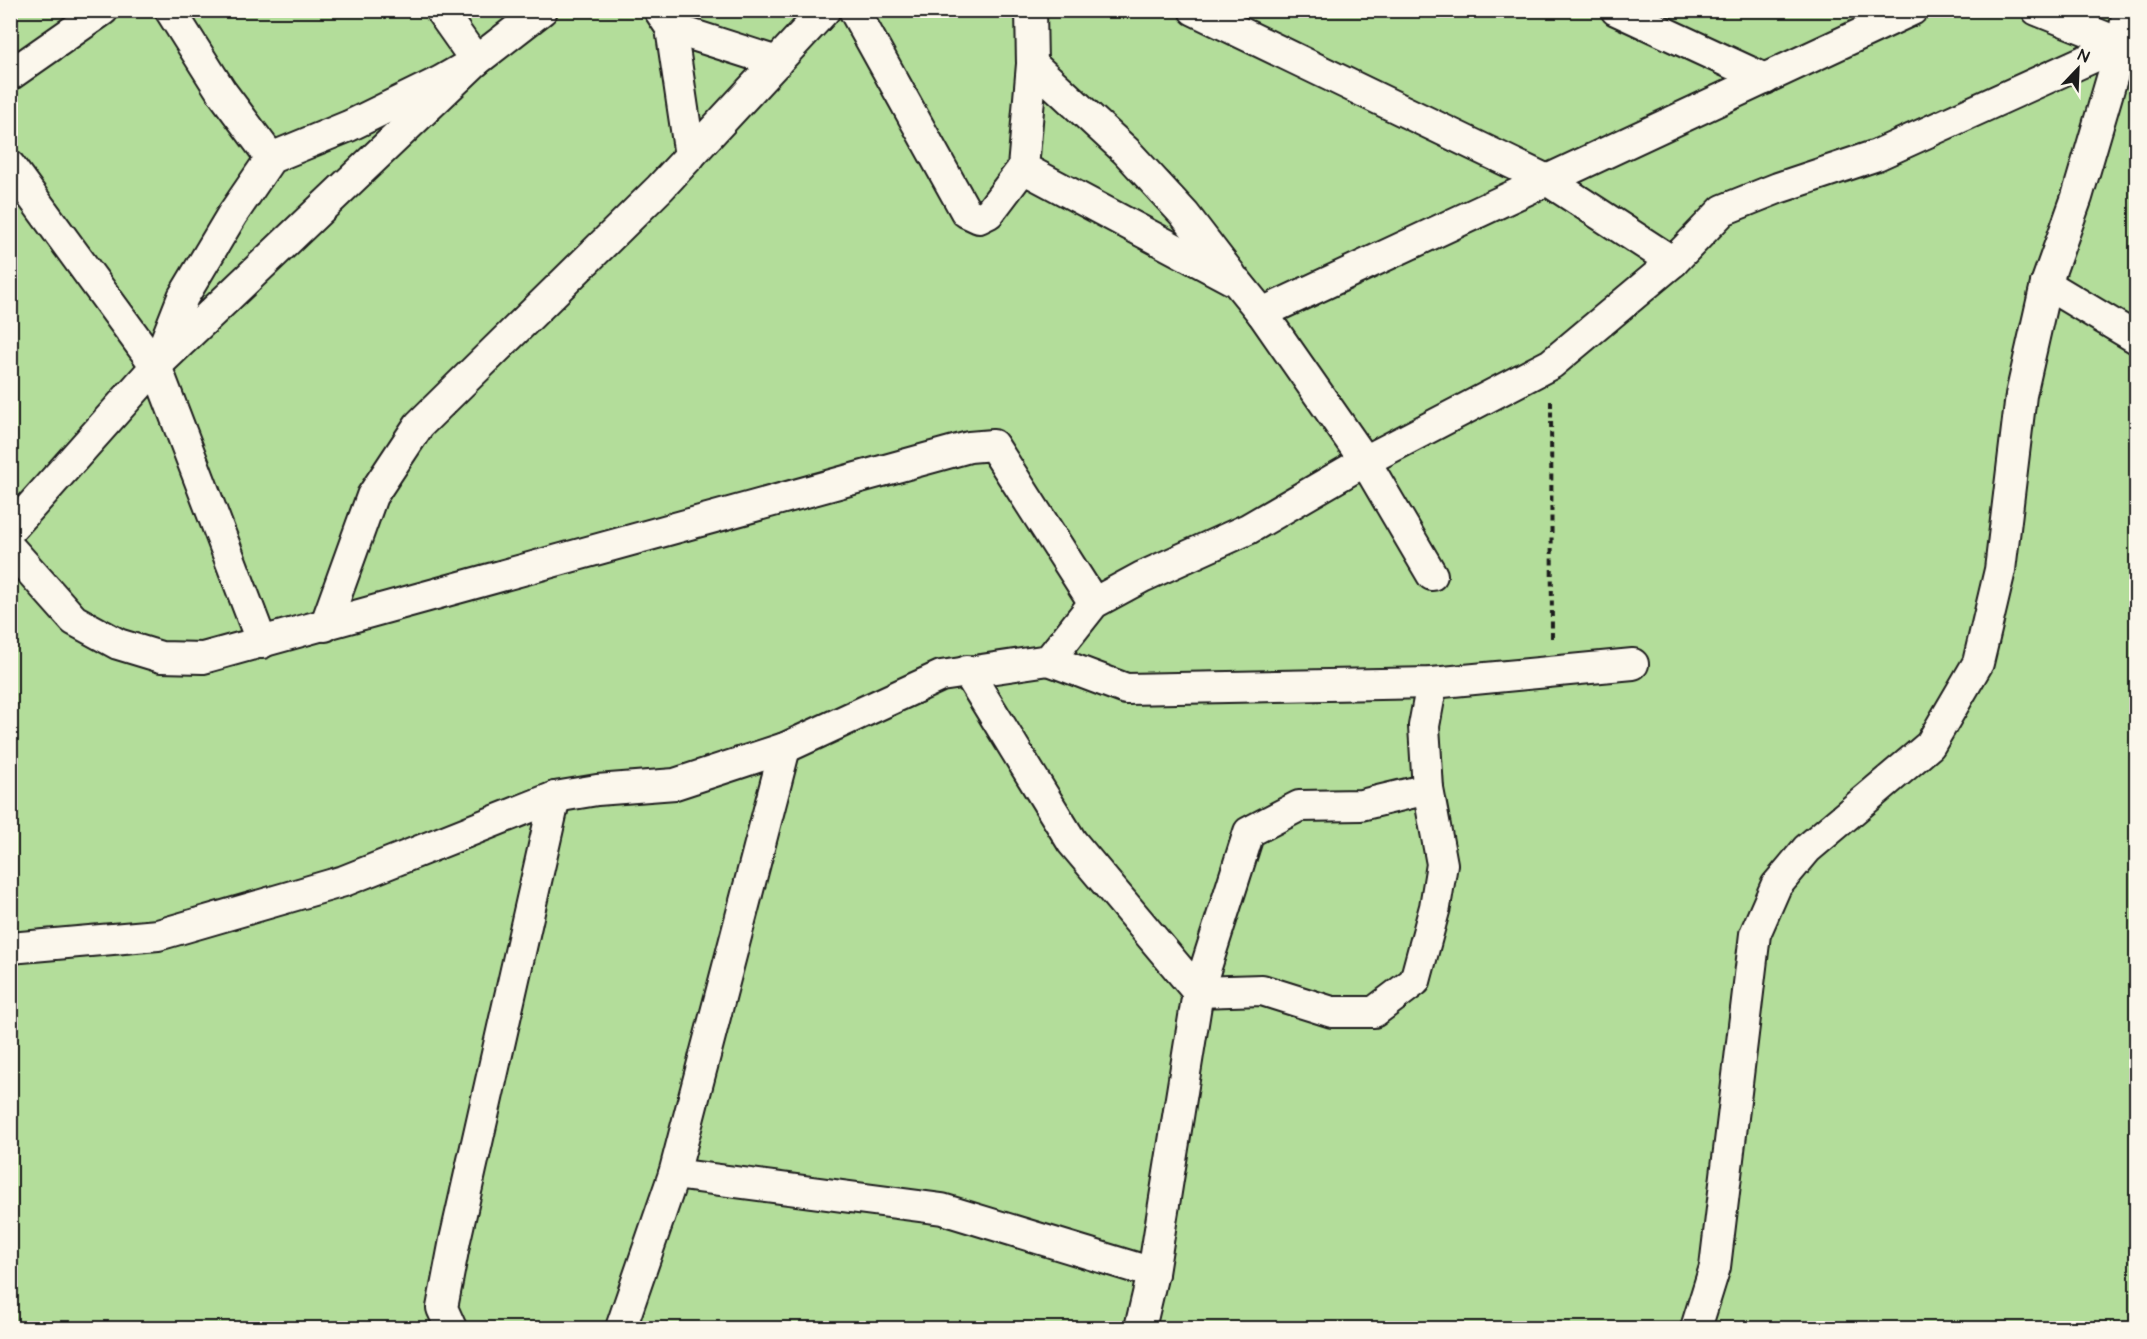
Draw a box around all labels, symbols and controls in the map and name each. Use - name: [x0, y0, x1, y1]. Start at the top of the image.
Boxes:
- north arrow: [2048, 39, 2108, 99]
- text: N: [2075, 44, 2092, 68]

